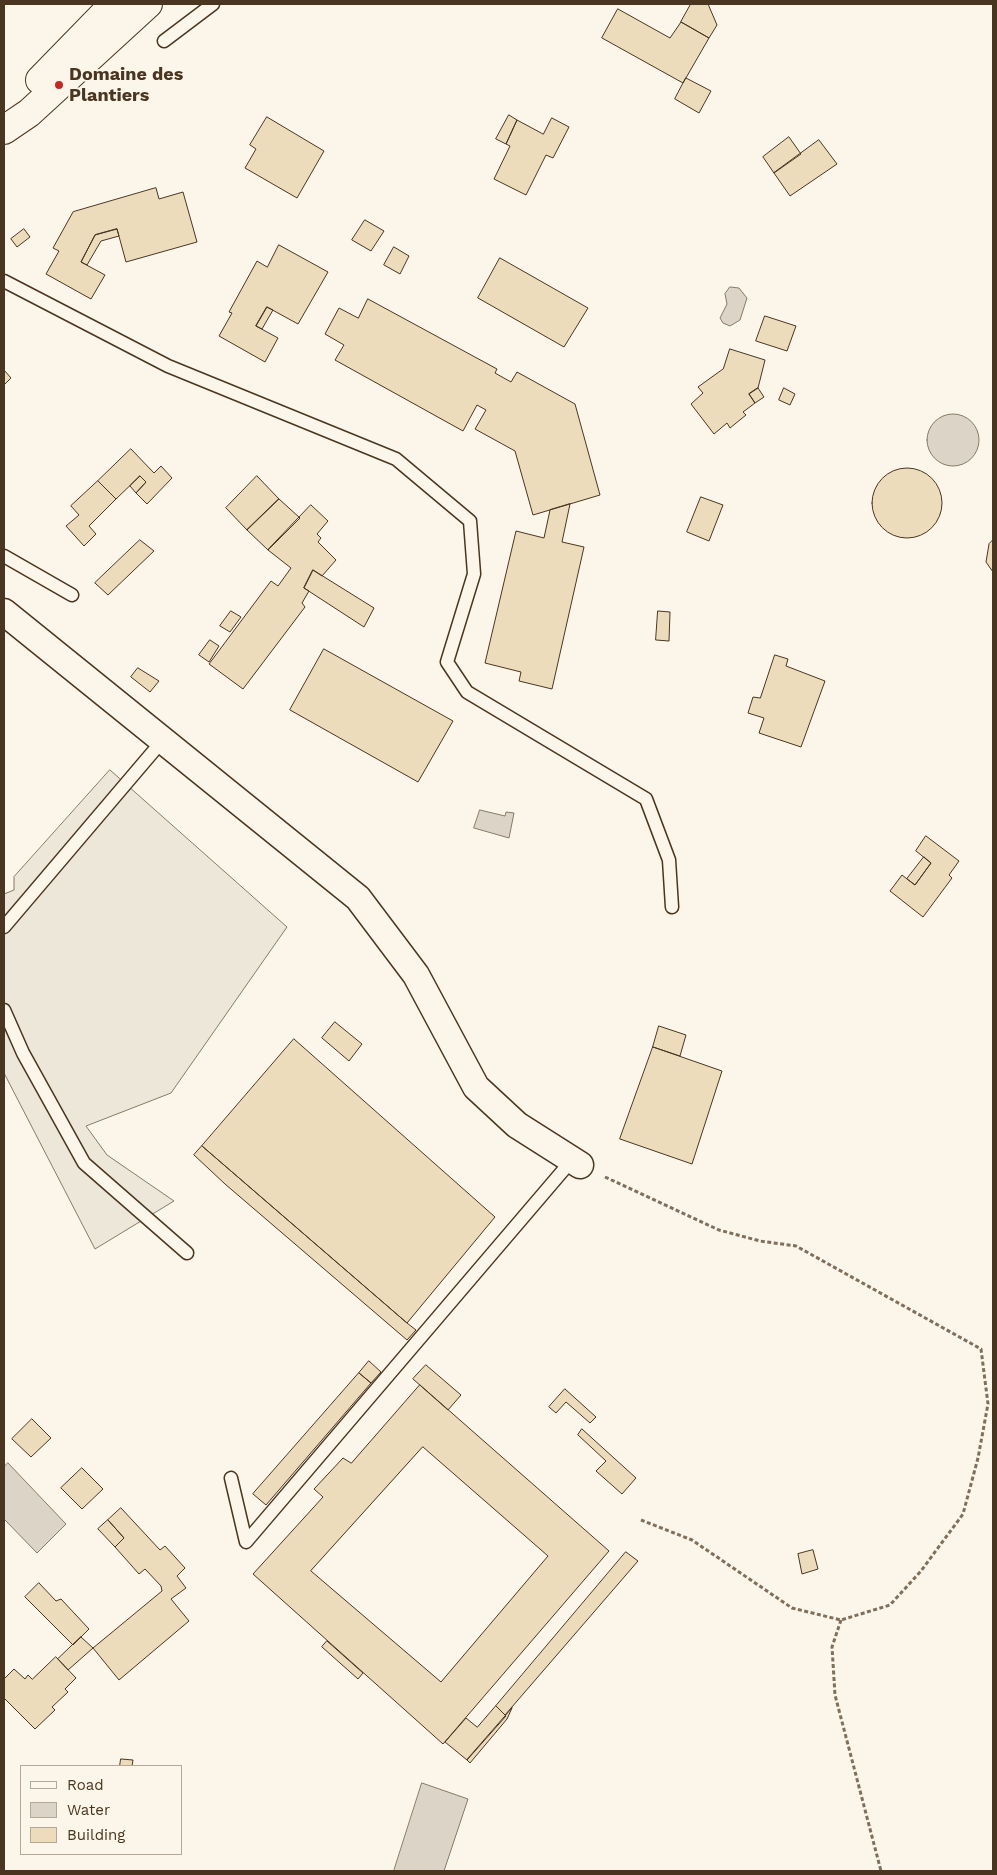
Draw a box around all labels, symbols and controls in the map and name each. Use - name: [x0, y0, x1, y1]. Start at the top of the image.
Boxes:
- place label: Domaine des Plantiers: [69, 64, 183, 106]
- marker: Domaine des Plantiers: [53, 79, 65, 91]
- legend: [20, 1765, 182, 1855]
- text: Road: [67, 1776, 104, 1794]
- text: Water: [67, 1801, 110, 1819]
- text: Building: [67, 1826, 125, 1844]

